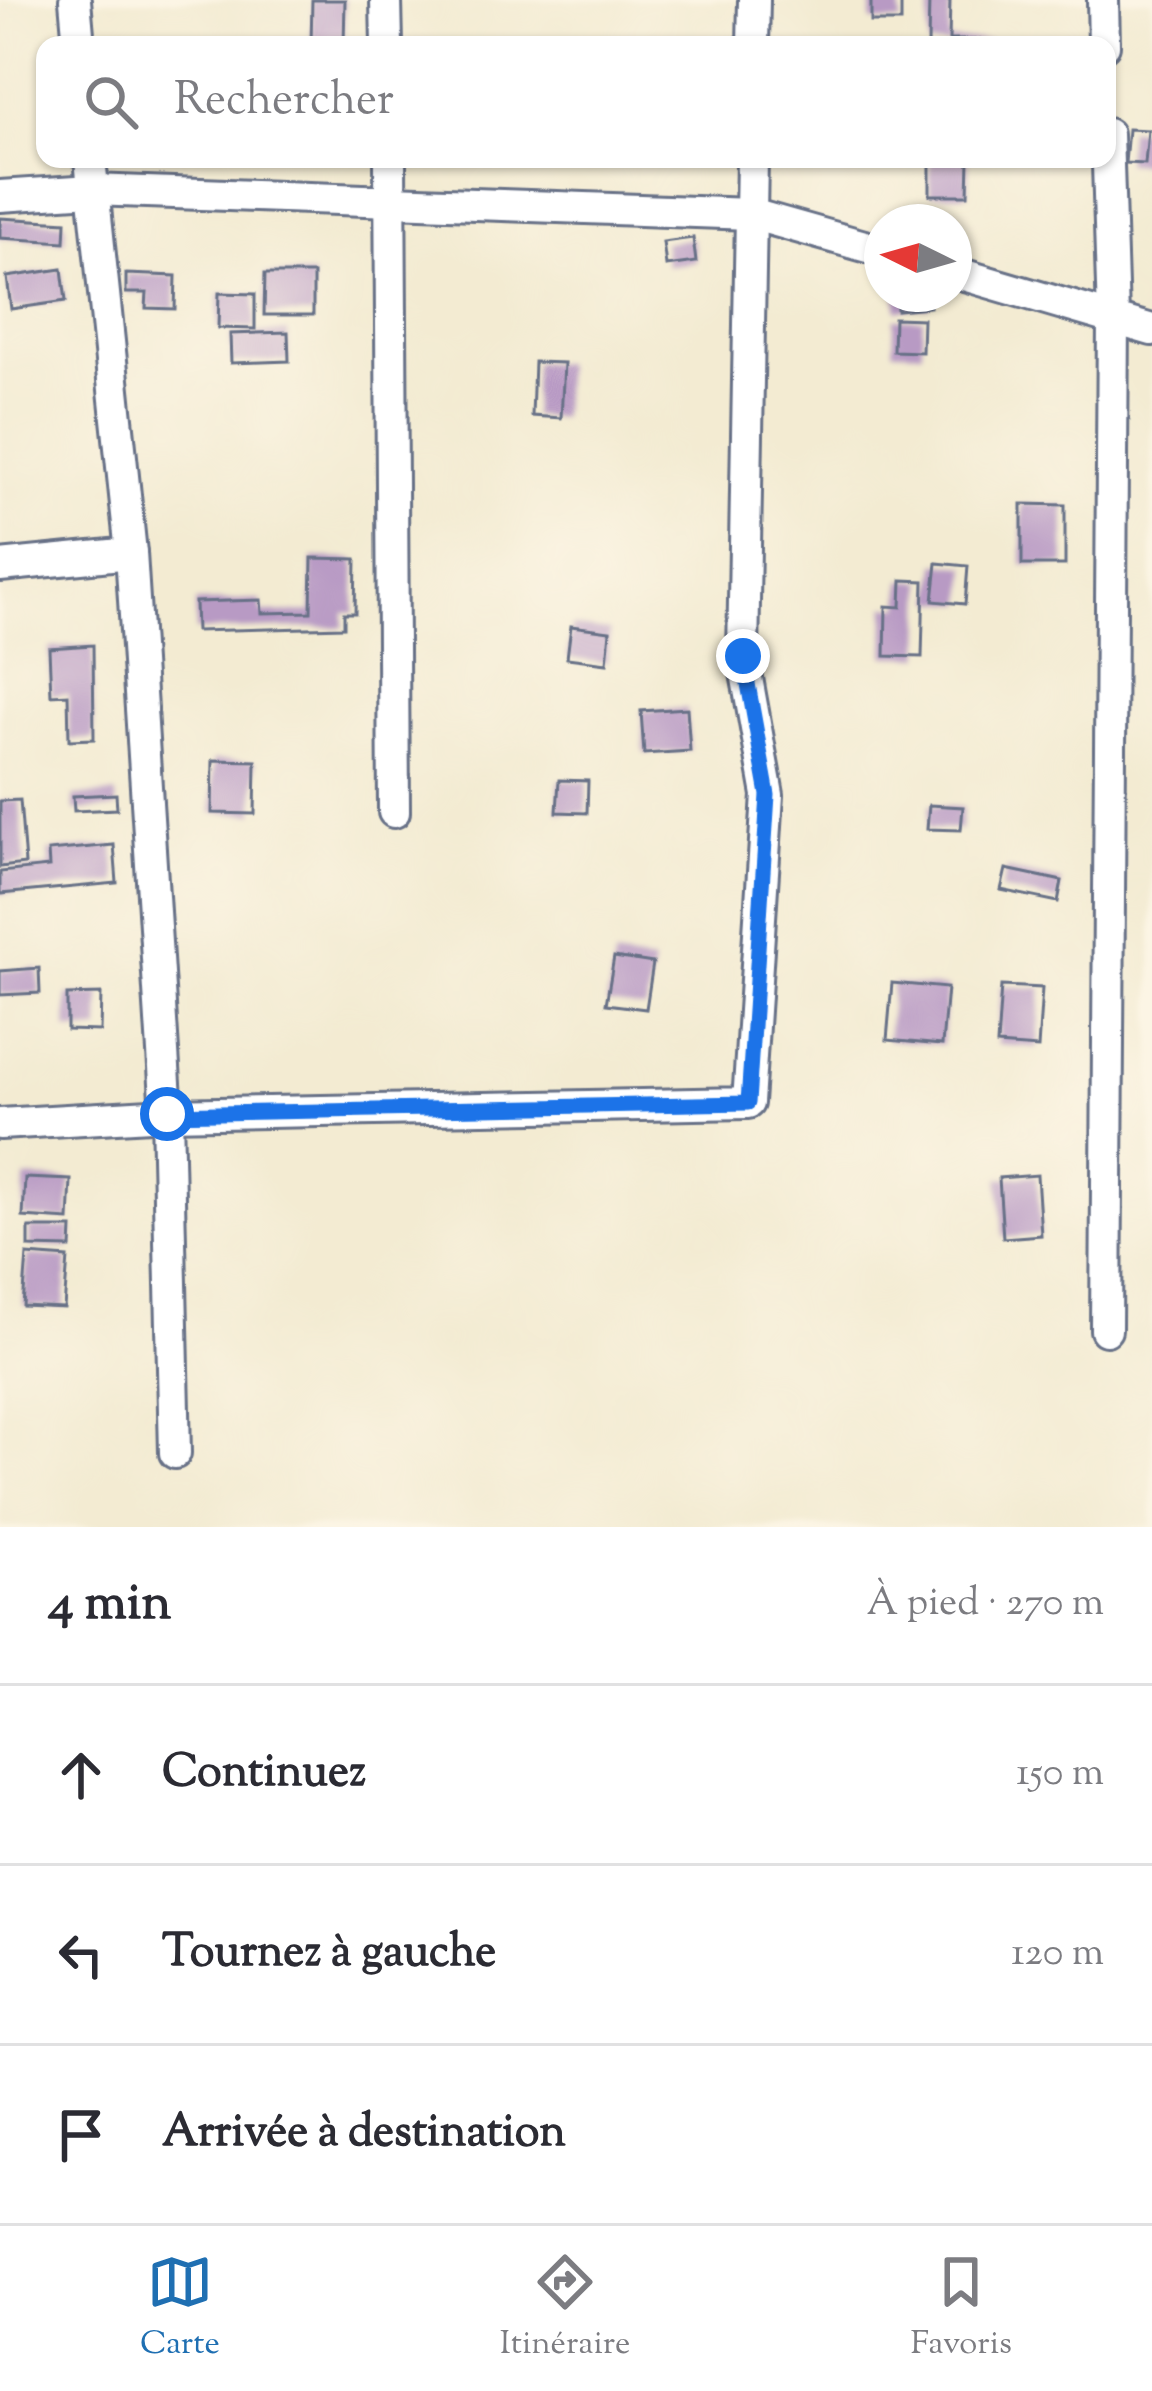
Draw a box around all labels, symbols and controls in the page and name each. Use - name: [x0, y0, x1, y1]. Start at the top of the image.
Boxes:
- search box: [36, 36, 1116, 168]
- icon: search: [78, 69, 144, 135]
- text: Rechercher: [174, 70, 394, 135]
- north arrow: [864, 204, 972, 312]
- route end: [716, 629, 770, 683]
- route start: [140, 1087, 194, 1141]
- text: 4 min: [48, 1569, 171, 1642]
- text: À pied · 270 m: [867, 1577, 1104, 1633]
- icon: ahead: [48, 1742, 114, 1808]
- text: Continuez: [162, 1742, 366, 1807]
- text: 150 m: [1016, 1747, 1104, 1803]
- icon: left: [48, 1922, 114, 1988]
- text: Tournez à gauche: [162, 1922, 496, 1987]
- text: 120 m: [1011, 1927, 1104, 1983]
- icon: arrive: [48, 2102, 114, 2168]
- text: Arrivée à destination: [162, 2102, 566, 2167]
- tab: Carte: [140, 2249, 220, 2369]
- tab: Itinéraire: [500, 2249, 630, 2369]
- tab: Favoris: [910, 2249, 1012, 2369]

